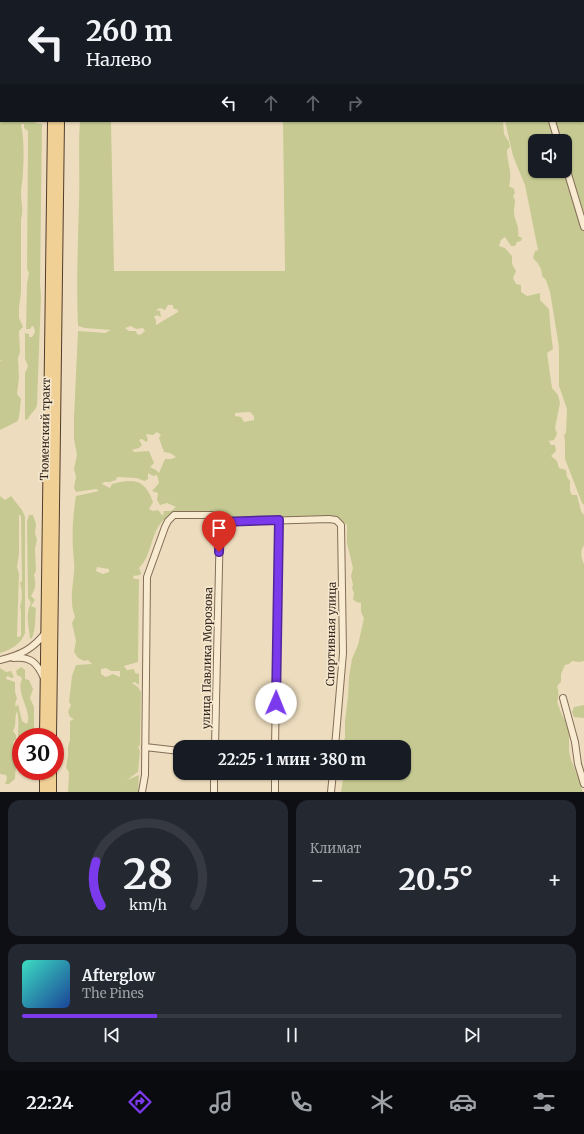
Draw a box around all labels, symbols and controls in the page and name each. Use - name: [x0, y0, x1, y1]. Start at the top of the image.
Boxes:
- text: 260 m: [86, 13, 172, 49]
- icon: left: [20, 16, 72, 68]
- text: Налево: [86, 48, 152, 71]
- icon: left: [218, 92, 240, 114]
- icon: ahead: [260, 92, 282, 114]
- icon: ahead: [302, 92, 324, 114]
- icon: right: [344, 92, 366, 114]
- map controls: [528, 134, 572, 178]
- button: sound: [528, 134, 572, 178]
- street label: Тюменский тракт: [37, 377, 53, 480]
- pin: [202, 511, 236, 552]
- icon: arrive: [208, 517, 230, 539]
- street label: Спортивная улица: [323, 582, 339, 686]
- street label: улица Павлика Морозова: [199, 587, 215, 729]
- position arrow: [255, 682, 297, 724]
- speed limit sign: 30: [12, 728, 64, 780]
- text: 22:25 · 1 мин · 380 m: [218, 750, 366, 769]
- text: Климат: [310, 840, 361, 857]
- text: 28: [123, 848, 173, 900]
- text: 20.5°: [399, 860, 473, 898]
- text: −: [310, 866, 325, 894]
- text: +: [547, 866, 562, 894]
- text: km/h: [129, 896, 167, 914]
- text: Afterglow: [82, 966, 155, 985]
- text: The Pines: [82, 985, 144, 1002]
- icon: previous: [101, 1024, 123, 1046]
- icon: pause: [281, 1024, 303, 1046]
- icon: next: [461, 1024, 483, 1046]
- icon: directions: [126, 1088, 154, 1116]
- icon: music: [207, 1088, 235, 1116]
- icon: phone: [287, 1088, 315, 1116]
- icon: climate: [368, 1088, 396, 1116]
- icon: car: [449, 1088, 477, 1116]
- icon: filters: [530, 1088, 558, 1116]
- text: 22:24: [26, 1091, 73, 1114]

